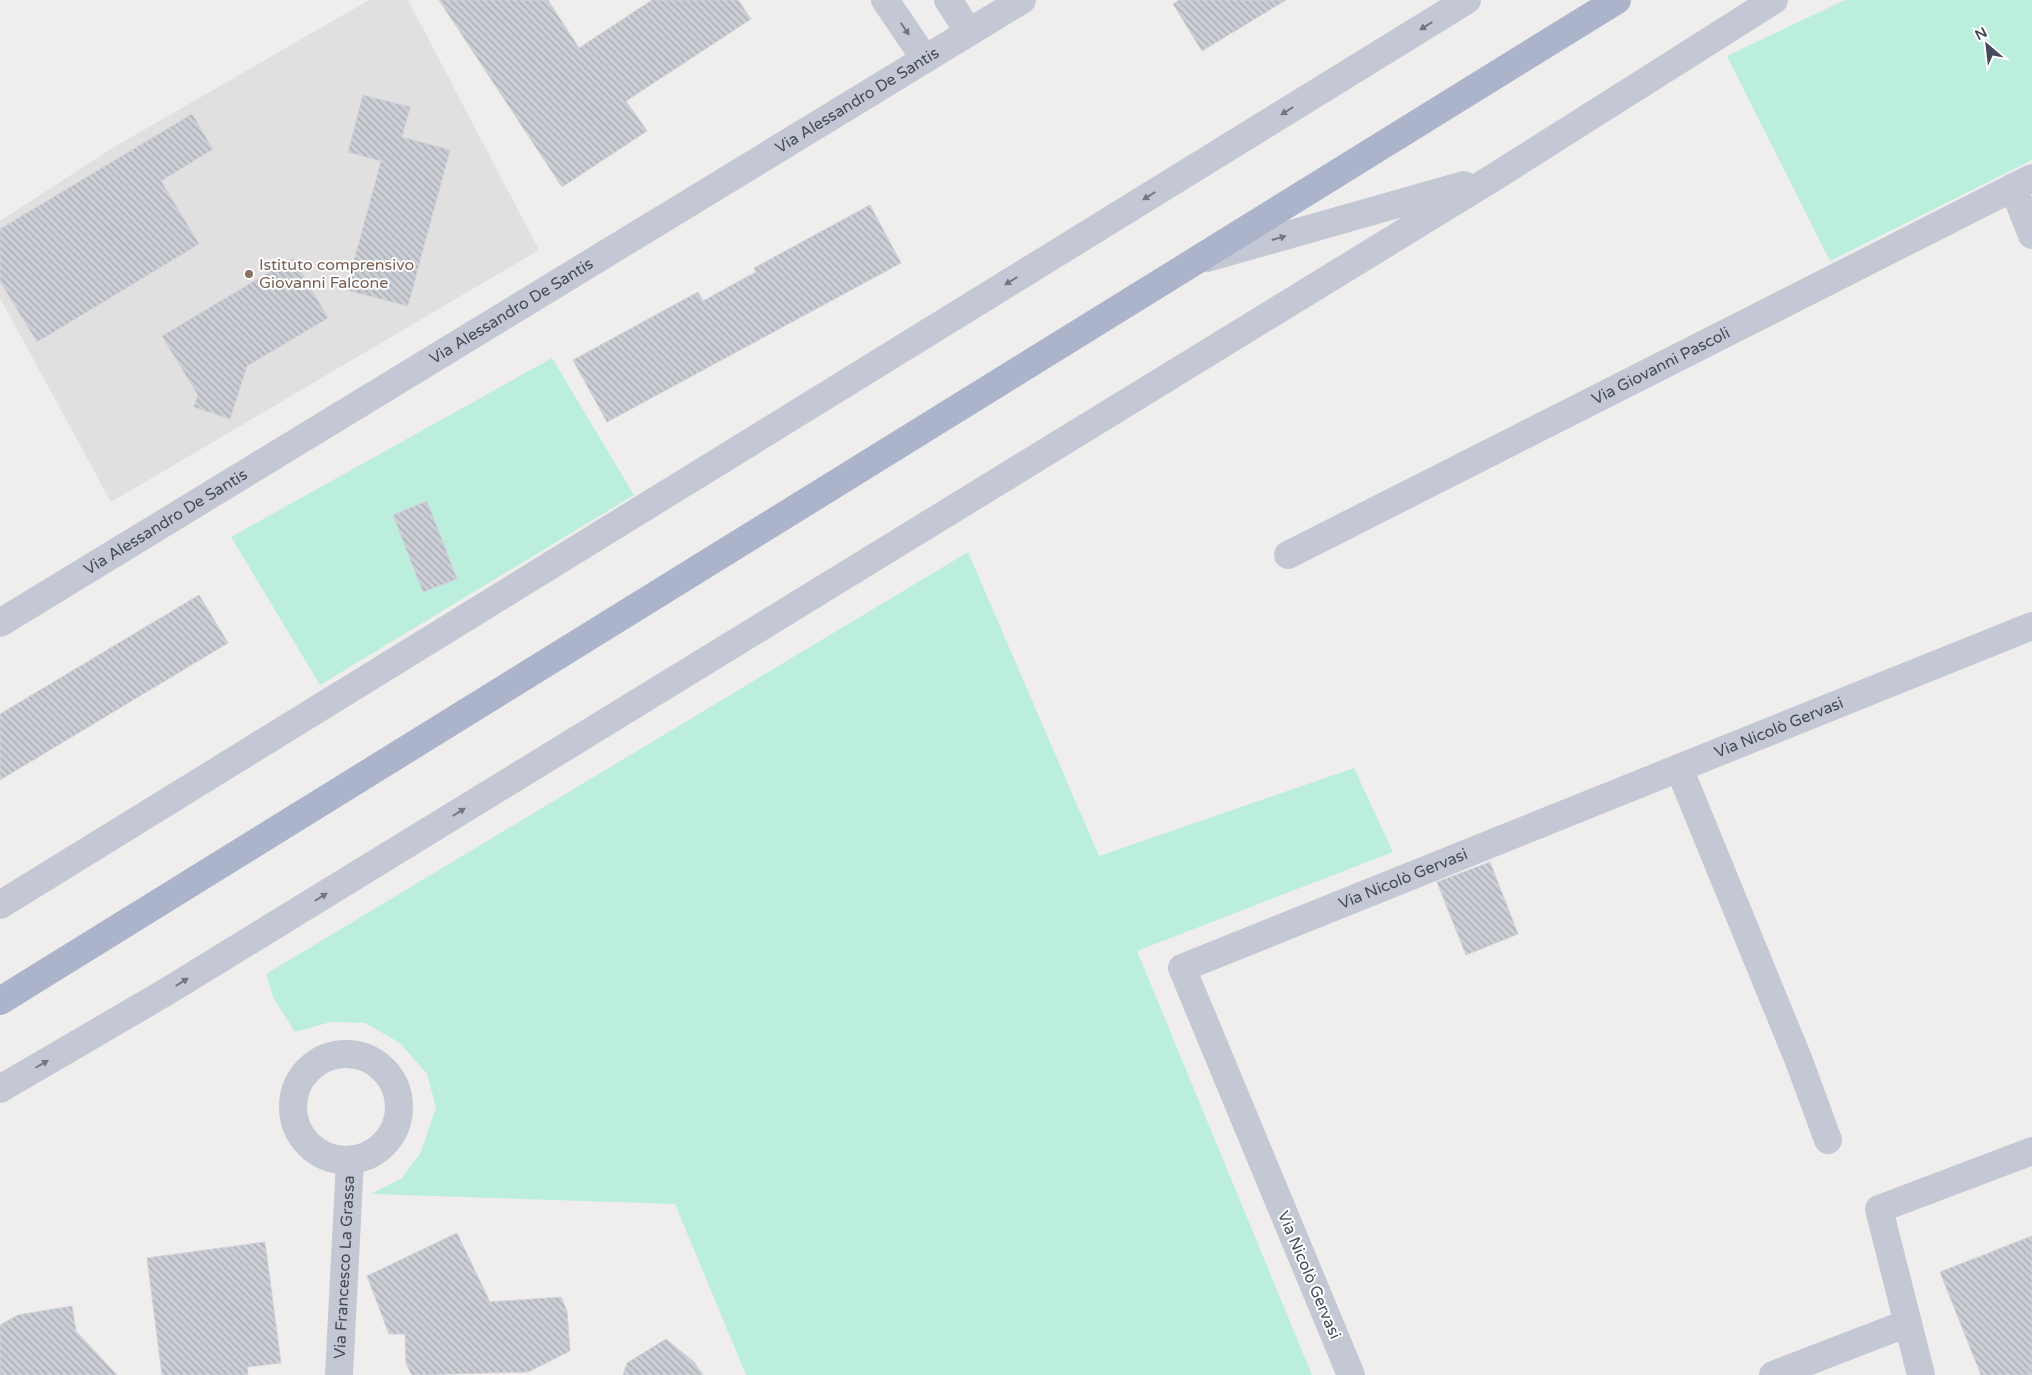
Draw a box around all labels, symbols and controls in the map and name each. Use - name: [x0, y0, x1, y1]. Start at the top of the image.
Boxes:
- north arrow: [1962, 20, 2012, 70]
- one-way arrow: [1419, 21, 1432, 30]
- one-way arrow: [901, 23, 910, 36]
- text: N: [1972, 24, 1990, 44]
- street label: Via Alessandro De Santis: [772, 43, 943, 158]
- one-way arrow: [1281, 106, 1294, 115]
- one-way arrow: [1142, 192, 1155, 201]
- one-way arrow: [1271, 233, 1286, 241]
- street label: Via Alessandro De Santis: [426, 254, 597, 369]
- place label: Istituto comprensivo Giovanni Falcone: [259, 255, 414, 293]
- marker: Istituto comprensivo Giovanni Falcone: [243, 268, 255, 280]
- one-way arrow: [1004, 277, 1017, 286]
- street label: Via Giovanni Pascoli: [1589, 323, 1733, 409]
- street label: Via Alessandro De Santis: [80, 465, 251, 580]
- street label: Via Nicolò Gervasi: [1711, 693, 1846, 763]
- one-way arrow: [453, 807, 466, 817]
- street label: Via Nicolò Gervasi: [1336, 844, 1470, 914]
- one-way arrow: [314, 892, 327, 902]
- one-way arrow: [176, 977, 189, 987]
- one-way arrow: [36, 1060, 49, 1069]
- street label: Via Francesco La Grassa: [330, 1175, 359, 1359]
- street label: Via Nicolò Gervasi: [1273, 1208, 1345, 1342]

